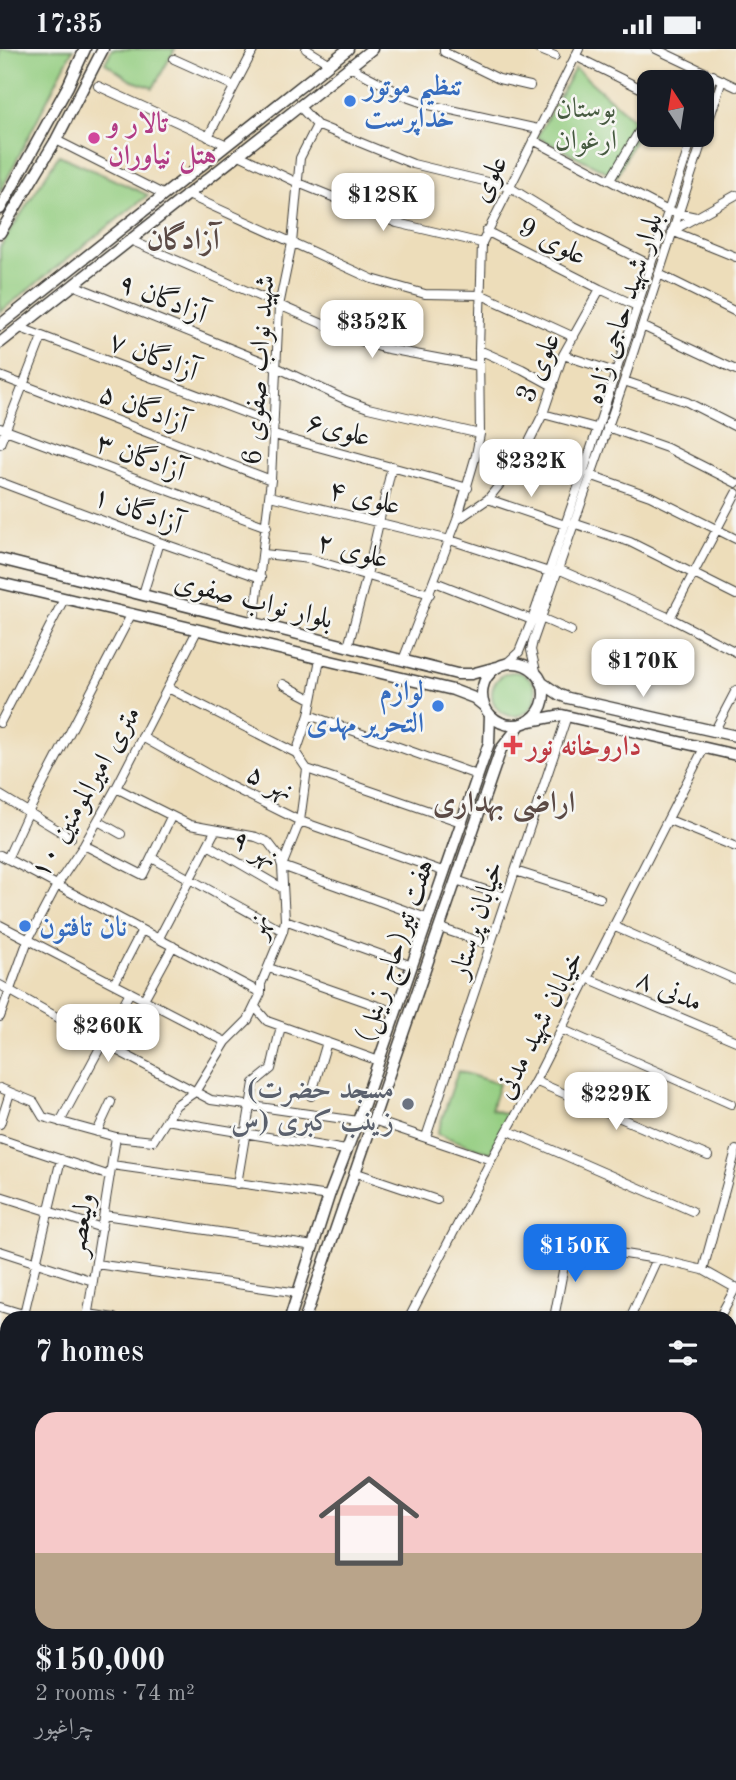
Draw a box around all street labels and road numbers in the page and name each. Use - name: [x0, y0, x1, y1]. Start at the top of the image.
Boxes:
- street label: علوی: [467, 151, 515, 208]
- street label: بلوار شهید حاجی زاده: [581, 210, 671, 408]
- street label: علوی 9: [513, 214, 590, 272]
- street label: آزادگان ۹: [114, 265, 215, 331]
- street label: شهید نواب صفوی 6: [239, 274, 283, 466]
- street label: آزادگان ۷: [105, 324, 206, 388]
- street label: علوی 3: [513, 329, 568, 407]
- street label: آزادگان ۵: [95, 376, 196, 440]
- street label: علوی۶: [303, 409, 373, 454]
- street label: آزادگان ۳: [92, 425, 193, 489]
- street label: علوی ۴: [325, 477, 403, 522]
- street label: آزادگان ۱: [89, 478, 190, 542]
- street label: علوی ۲: [313, 529, 391, 576]
- street label: بلوار نواب صفوی: [171, 569, 335, 636]
- street label: ۱۰ متری امیرالمومنین: [26, 702, 148, 884]
- street label: نهر ۵: [241, 760, 298, 809]
- street label: نهر ۹: [225, 825, 283, 876]
- street label: هفت تیر(حاج زینل): [351, 856, 449, 1049]
- street label: خیابان پرستار: [445, 858, 512, 985]
- street label: نهر: [242, 912, 277, 945]
- street label: خیابان شهید مدنی: [491, 947, 592, 1105]
- street label: مدنی ۸: [632, 965, 706, 1018]
- street label: ولیعصر: [63, 1191, 103, 1261]

